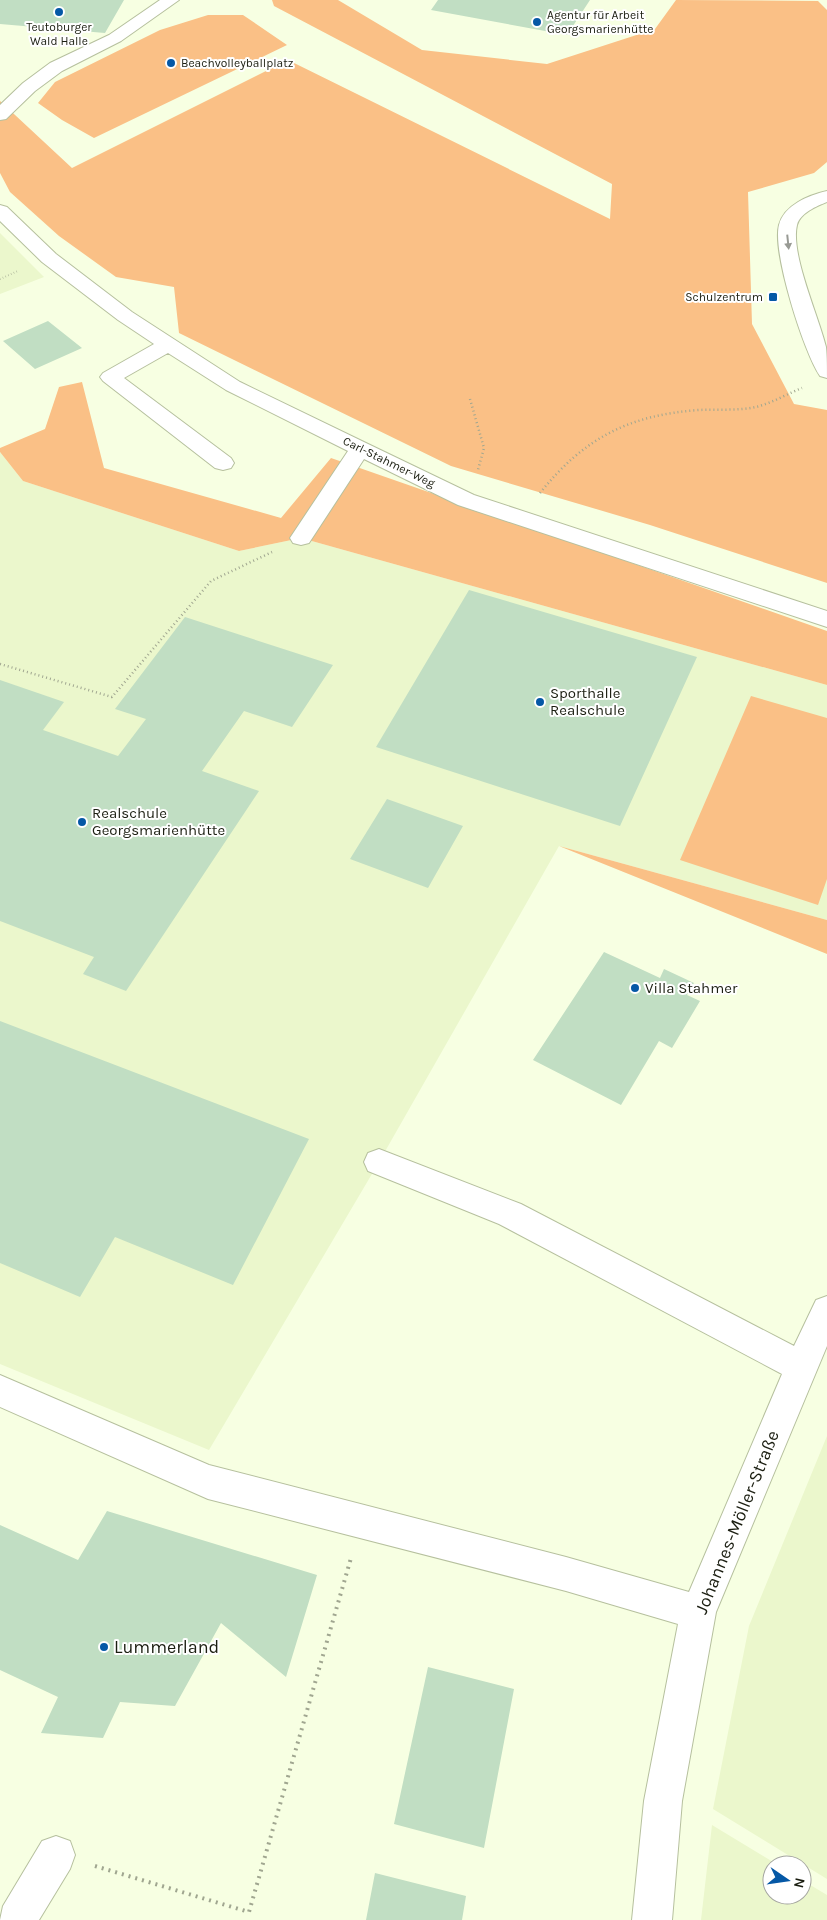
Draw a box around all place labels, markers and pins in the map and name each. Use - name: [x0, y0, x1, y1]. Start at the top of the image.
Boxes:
- marker: Teutoburger Wald Halle: [53, 6, 65, 18]
- place label: Agentur für Arbeit Georgsmarienhütte: [547, 8, 654, 36]
- marker: Agentur für Arbeit Georgsmarienhütte: [531, 16, 543, 28]
- place label: Teutoburger Wald Halle: [26, 20, 92, 48]
- place label: Beachvolleyballplatz: [181, 56, 294, 70]
- marker: Beachvolleyballplatz: [165, 57, 177, 69]
- place label: Schulzentrum: [685, 290, 763, 304]
- marker: Schulzentrum: [767, 291, 779, 303]
- place label: Sporthalle Realschule: [550, 684, 625, 719]
- marker: Sporthalle Realschule: [534, 696, 546, 708]
- place label: Realschule Georgsmarienhütte: [92, 804, 225, 839]
- marker: Realschule Georgsmarienhütte: [76, 816, 88, 828]
- place label: Villa Stahmer: [645, 979, 738, 997]
- marker: Villa Stahmer: [629, 982, 641, 994]
- place label: Lummerland: [114, 1636, 219, 1658]
- marker: Lummerland: [98, 1641, 110, 1653]

